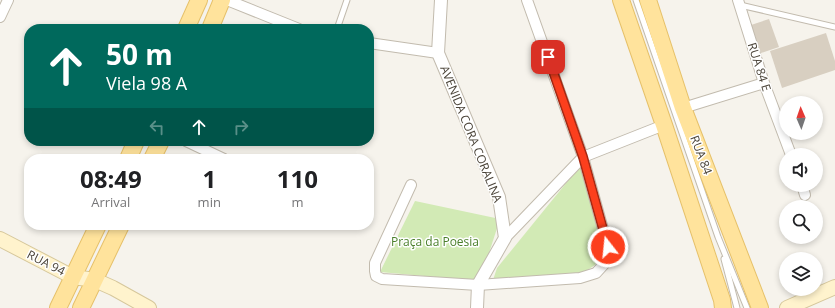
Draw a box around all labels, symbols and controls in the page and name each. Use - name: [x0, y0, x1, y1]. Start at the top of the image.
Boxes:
- text: 50 m: [106, 35, 173, 73]
- icon: ahead: [40, 40, 92, 92]
- pin: [531, 40, 565, 74]
- street label: RUA 84 E: [744, 40, 775, 93]
- icon: arrive: [537, 46, 559, 68]
- street label: AVENIDA CORA CORALINA: [436, 63, 507, 205]
- text: Viela 98 A: [106, 71, 187, 95]
- north arrow: [779, 96, 823, 140]
- map controls: [779, 96, 823, 296]
- icon: left: [146, 116, 168, 138]
- icon: ahead: [188, 116, 210, 138]
- icon: right: [230, 116, 252, 138]
- street label: RUA 84: [686, 133, 717, 177]
- button: sound: [779, 148, 823, 192]
- text: 08:49: [80, 162, 142, 195]
- text: 1: [202, 162, 216, 195]
- text: 110: [277, 162, 318, 195]
- text: Arrival: [91, 193, 130, 211]
- text: min: [198, 193, 221, 211]
- text: m: [291, 193, 303, 211]
- button: search: [779, 200, 823, 244]
- position arrow: [587, 226, 629, 268]
- park label: Praça da Poesia: [391, 233, 479, 250]
- street label: RUA 94: [24, 246, 68, 279]
- button: layers: [779, 252, 823, 296]

